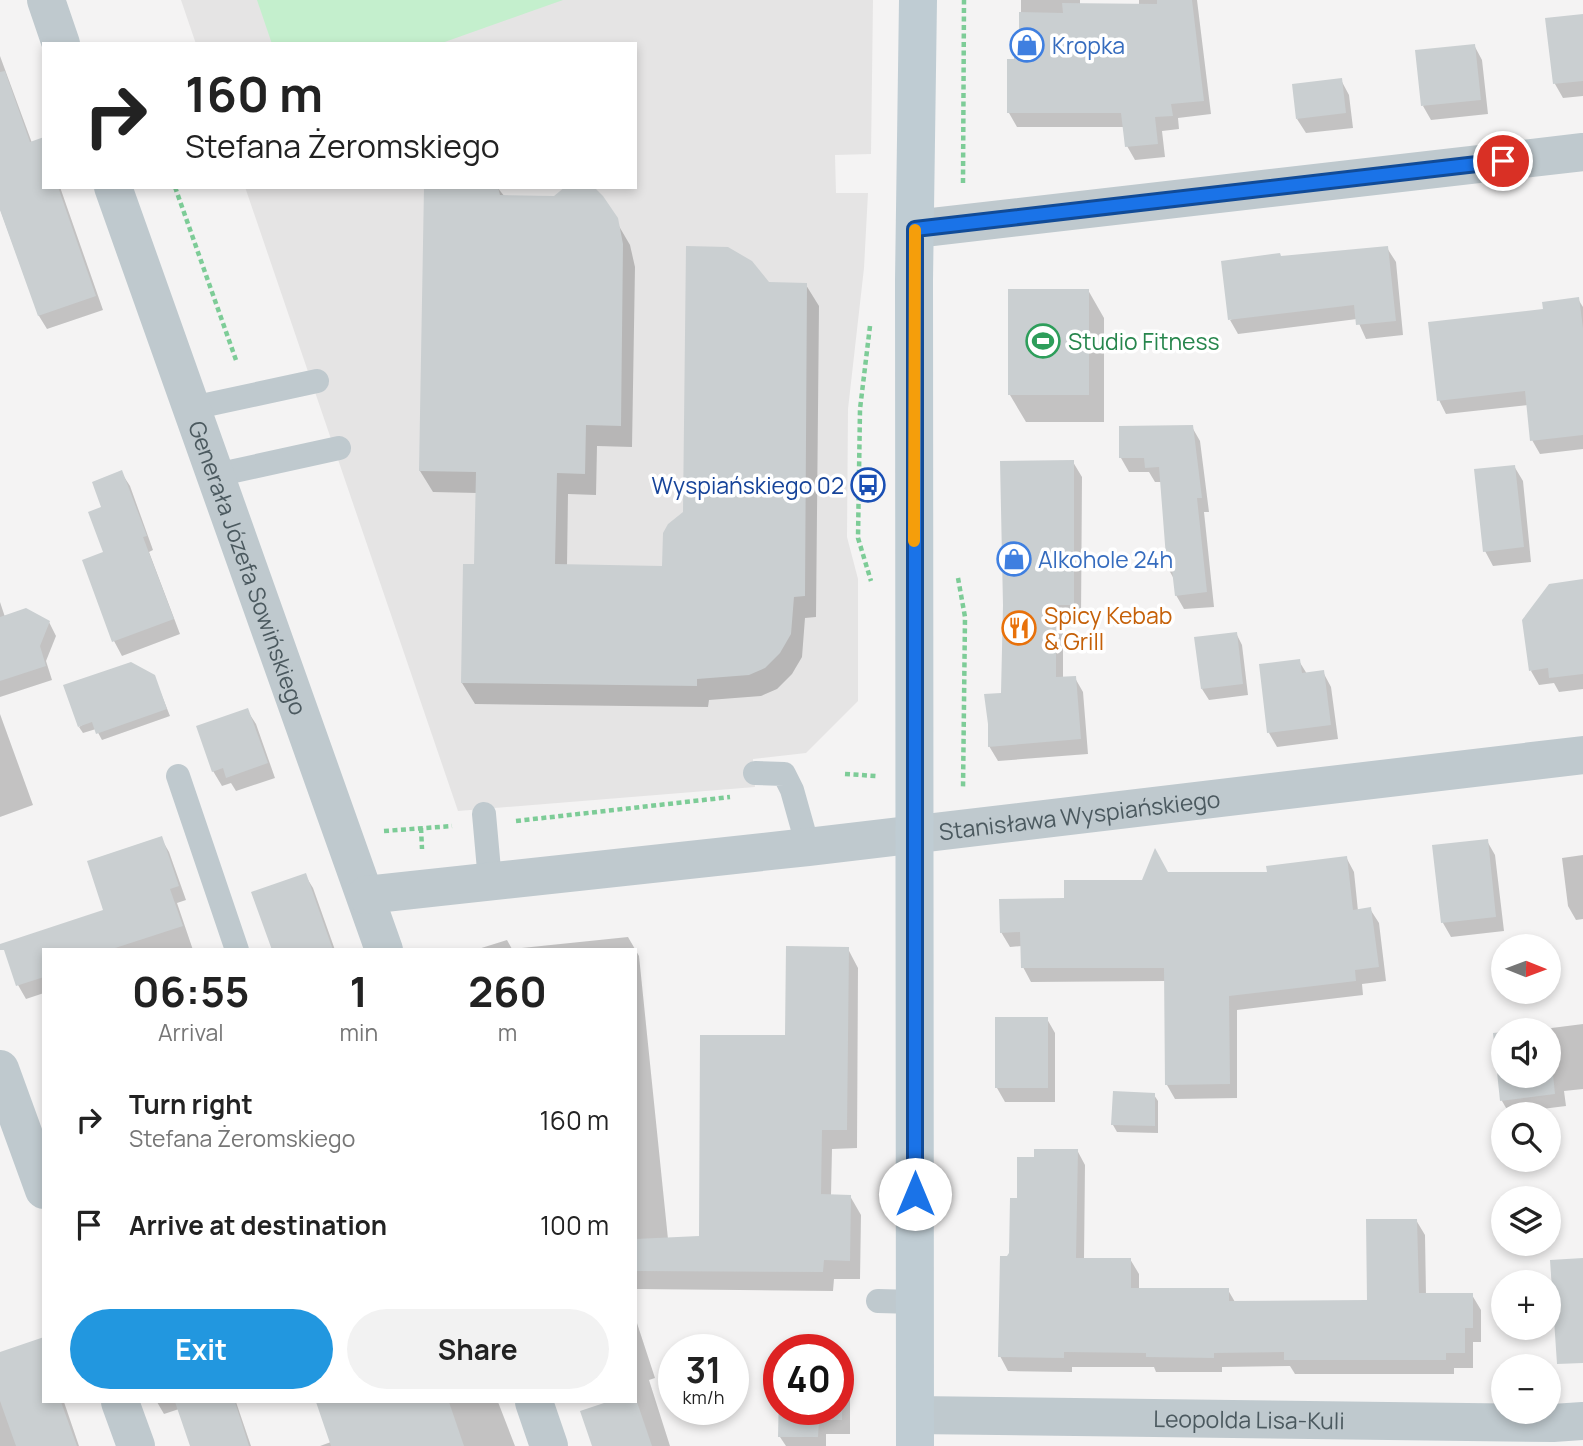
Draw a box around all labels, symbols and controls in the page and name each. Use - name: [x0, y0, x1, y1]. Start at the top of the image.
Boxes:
- shop icon: Kropka: [1008, 26, 1046, 64]
- place label: Kropka: [1052, 29, 1125, 61]
- text: 160 m: [185, 60, 323, 127]
- icon: right: [70, 70, 161, 161]
- text: Stefana Żeromskiego: [185, 124, 500, 168]
- pin: [1473, 131, 1533, 191]
- icon: arrive: [1484, 142, 1522, 180]
- sports icon: Studio Fitness: [1024, 322, 1062, 360]
- place label: Studio Fitness: [1068, 325, 1220, 357]
- street label: Generała Józefa Sowińskiego: [181, 416, 315, 719]
- bus stop icon: Wyspiańskiego 02: [849, 466, 887, 504]
- place label: Wyspiańskiego 02: [652, 469, 844, 501]
- shop icon: Alkohole 24h: [995, 540, 1033, 578]
- place label: Alkohole 24h: [1038, 543, 1173, 575]
- place label: Spicy Kebab & Grill: [1044, 599, 1172, 657]
- restaurant icon: Spicy Kebab & Grill: [1000, 609, 1038, 647]
- street label: Stanisława Wyspiańskiego: [937, 782, 1222, 847]
- north arrow: [1491, 934, 1561, 1004]
- map controls: [1491, 934, 1561, 1424]
- text: 06:55: [132, 962, 249, 1020]
- text: 1: [350, 962, 368, 1020]
- text: 260: [468, 962, 547, 1020]
- text: Arrival: [158, 1016, 224, 1048]
- text: min: [340, 1016, 378, 1048]
- text: m: [498, 1016, 517, 1048]
- button: sound: [1491, 1018, 1561, 1088]
- text: Turn right: [129, 1086, 253, 1122]
- icon: right: [70, 1101, 108, 1139]
- text: 160 m: [540, 1102, 609, 1138]
- button: search: [1491, 1102, 1561, 1172]
- text: Stefana Żeromskiego: [129, 1122, 355, 1154]
- position arrow: [878, 1157, 952, 1231]
- button: layers: [1491, 1186, 1561, 1256]
- icon: arrive: [70, 1206, 108, 1244]
- text: Arrive at destination: [129, 1207, 387, 1243]
- text: 100 m: [540, 1207, 609, 1243]
- button: +: [1491, 1270, 1561, 1340]
- button: Exit: [70, 1309, 333, 1389]
- button: Share: [347, 1309, 609, 1389]
- speed limit sign: 40: [763, 1334, 854, 1425]
- text: 31: [686, 1346, 721, 1394]
- button: −: [1491, 1354, 1561, 1424]
- text: km/h: [683, 1385, 724, 1409]
- street label: Leopolda Lisa-Kuli: [1153, 1402, 1345, 1436]

